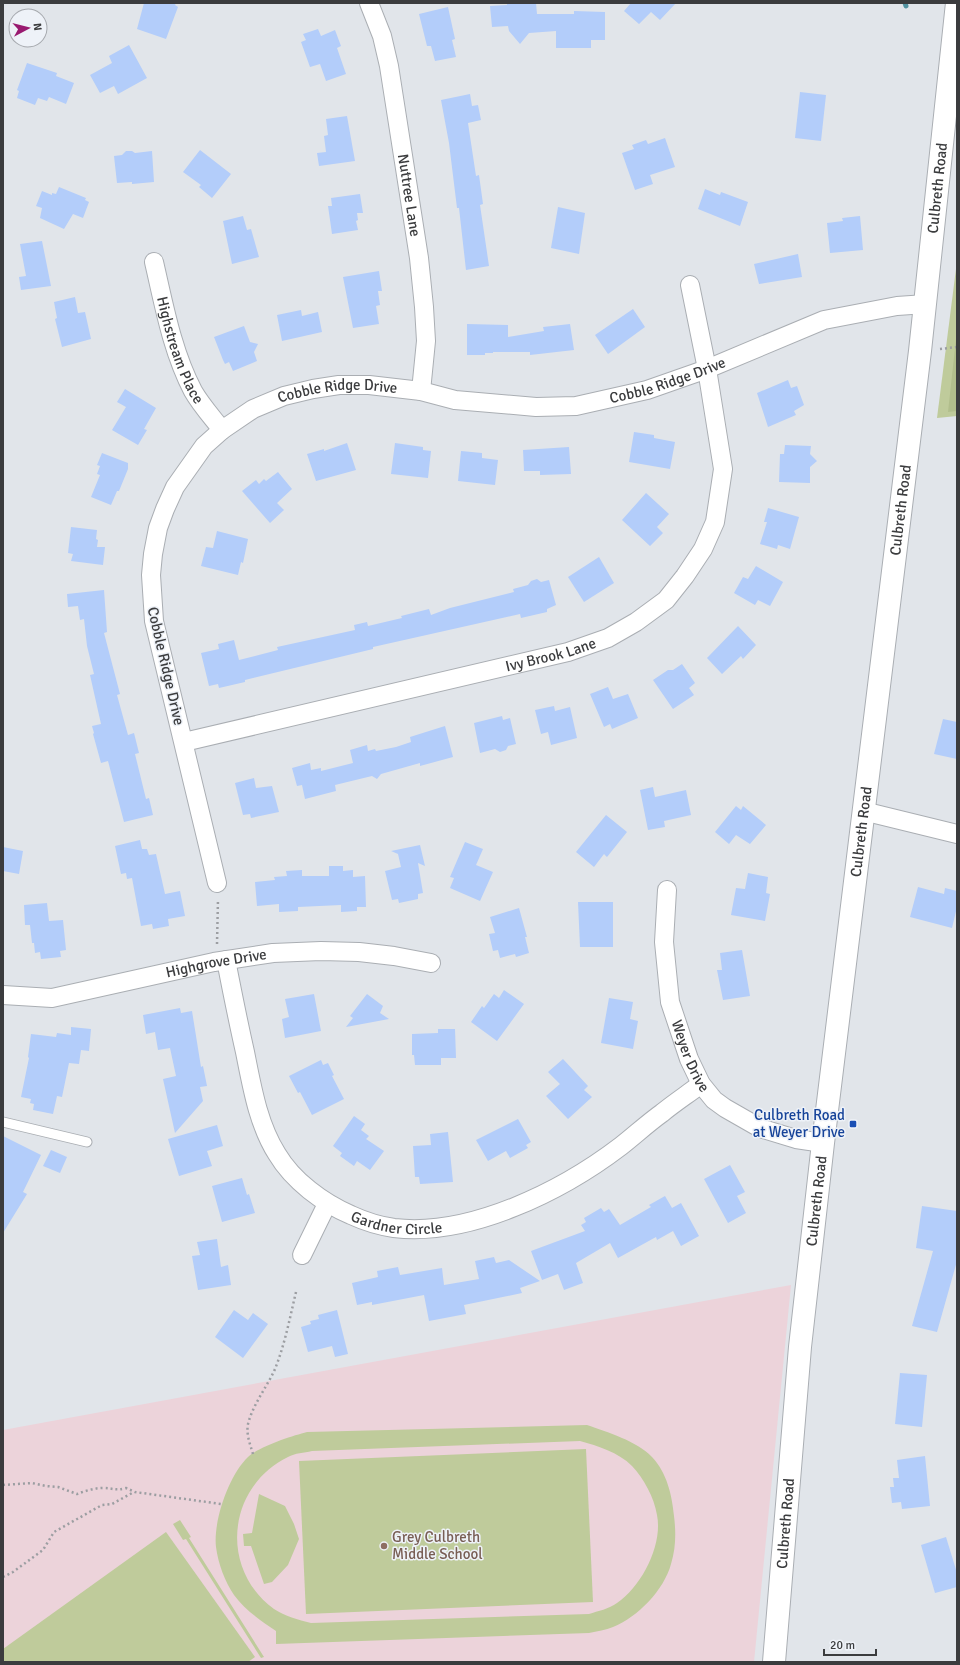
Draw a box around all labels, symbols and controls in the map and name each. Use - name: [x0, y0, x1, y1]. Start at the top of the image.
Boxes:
- north arrow: [8, 8, 48, 48]
- text: N: [31, 22, 44, 31]
- street label: Culbreth Road: [924, 142, 951, 234]
- street label: Nuttree Lane: [394, 153, 425, 238]
- street label: Highstream Place: [153, 295, 208, 407]
- street label: Cobble Ridge Drive: [608, 353, 728, 407]
- street label: Cobble Ridge Drive: [275, 376, 398, 407]
- street label: Culbreth Road: [886, 464, 915, 556]
- street label: Cobble Ridge Drive: [144, 605, 188, 727]
- street label: Ivy Brook Lane: [504, 634, 599, 675]
- street label: Culbreth Road: [847, 785, 876, 878]
- street label: Highgrove Drive: [164, 945, 268, 981]
- street label: Weyer Drive: [668, 1018, 713, 1096]
- place label: Culbreth Road at Weyer Drive: [753, 1106, 845, 1141]
- marker: Culbreth Road at Weyer Drive: [848, 1119, 858, 1129]
- street label: Culbreth Road: [802, 1155, 831, 1247]
- street label: Gardner Circle: [348, 1207, 443, 1238]
- street label: Culbreth Road: [773, 1477, 798, 1570]
- place label: Grey Culbreth Middle School: [392, 1528, 483, 1563]
- marker: Grey Culbreth Middle School: [379, 1541, 389, 1551]
- scale bar: [824, 1631, 876, 1657]
- text: 20 m: [830, 1638, 855, 1653]

